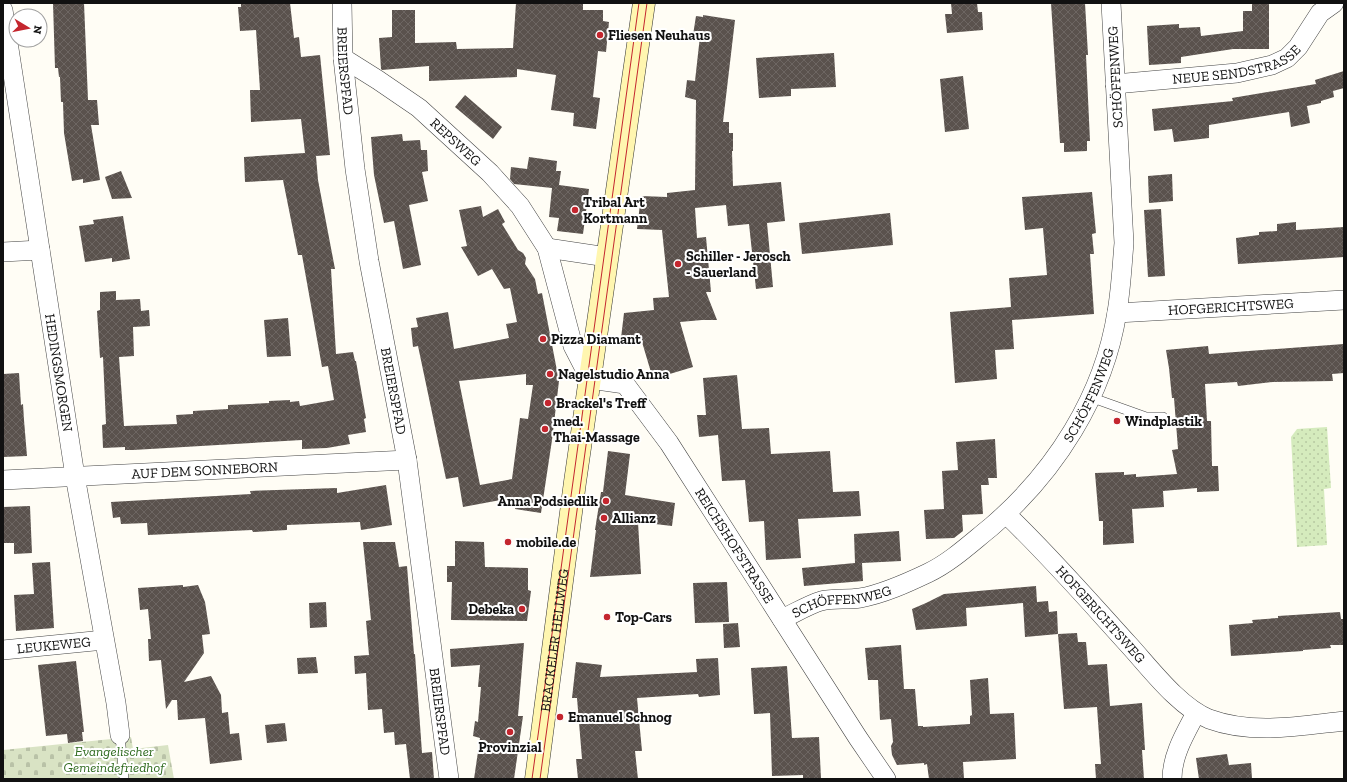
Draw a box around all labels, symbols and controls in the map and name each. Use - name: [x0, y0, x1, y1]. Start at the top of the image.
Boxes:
- north arrow: [8, 8, 48, 48]
- text: N: [30, 24, 44, 36]
- street label: SCHÖFFENWEG: [1104, 25, 1127, 128]
- street label: BREIERSPFAD: [333, 27, 357, 116]
- place label: Fliesen Neuhaus: [608, 27, 711, 44]
- marker: Fliesen Neuhaus: [595, 30, 605, 40]
- street label: NEUE SENDSTRASSE: [1172, 41, 1304, 88]
- street label: REPSWEG: [426, 114, 485, 170]
- place label: Tribal Art Kortmann: [583, 194, 648, 227]
- marker: Tribal Art Kortmann: [570, 205, 580, 215]
- place label: Schiller - Jerosch - Sauerland: [686, 248, 791, 281]
- marker: Schiller - Jerosch - Sauerland: [673, 259, 683, 269]
- street label: HOFGERICHTSWEG: [1168, 295, 1294, 319]
- street label: HEDINGSMORGEN: [41, 312, 76, 433]
- place label: Pizza Diamant: [551, 331, 641, 348]
- marker: Pizza Diamant: [538, 334, 548, 344]
- street label: BREIERSPFAD: [377, 346, 410, 436]
- street label: SCHÖFFENWEG: [1060, 346, 1118, 446]
- place label: Nagelstudio Anna: [558, 366, 669, 383]
- marker: Nagelstudio Anna: [545, 369, 555, 379]
- place label: Brackel's Treff: [556, 395, 648, 412]
- marker: Brackel's Treff: [543, 398, 553, 408]
- place label: med. Thai-Massage: [553, 413, 640, 446]
- place label: Windplastik: [1125, 413, 1202, 430]
- marker: Windplastik: [1112, 416, 1122, 426]
- marker: med. Thai-Massage: [540, 424, 550, 434]
- street label: AUF DEM SONNEBORN: [131, 458, 278, 483]
- street label: REICHSHOFSTRASSE: [691, 485, 777, 607]
- place label: Anna Podsiedlik: [497, 493, 598, 510]
- marker: Anna Podsiedlik: [601, 496, 611, 506]
- place label: Allianz: [612, 510, 656, 527]
- marker: Allianz: [599, 513, 609, 523]
- place label: mobile.de: [516, 534, 576, 551]
- marker: mobile.de: [503, 537, 513, 547]
- street label: HOFGERICHTSWEG: [1052, 562, 1149, 667]
- street label: BRACKELER HELLWEG: [537, 567, 573, 713]
- street label: SCHÖFFENWEG: [789, 582, 894, 622]
- place label: Debeka: [468, 601, 514, 618]
- marker: Debeka: [517, 604, 527, 614]
- place label: Top-Cars: [615, 609, 673, 626]
- marker: Top-Cars: [602, 612, 612, 622]
- street label: LEUKEWEG: [16, 633, 92, 658]
- street label: BREIERSPFAD: [425, 667, 454, 757]
- place label: Emanuel Schnog: [568, 709, 672, 726]
- marker: Emanuel Schnog: [555, 712, 565, 722]
- marker: Provinzial: [505, 727, 515, 737]
- place label: Provinzial: [478, 739, 542, 756]
- park label: Evangelischer Gemeindefriedhof: [64, 743, 166, 776]

